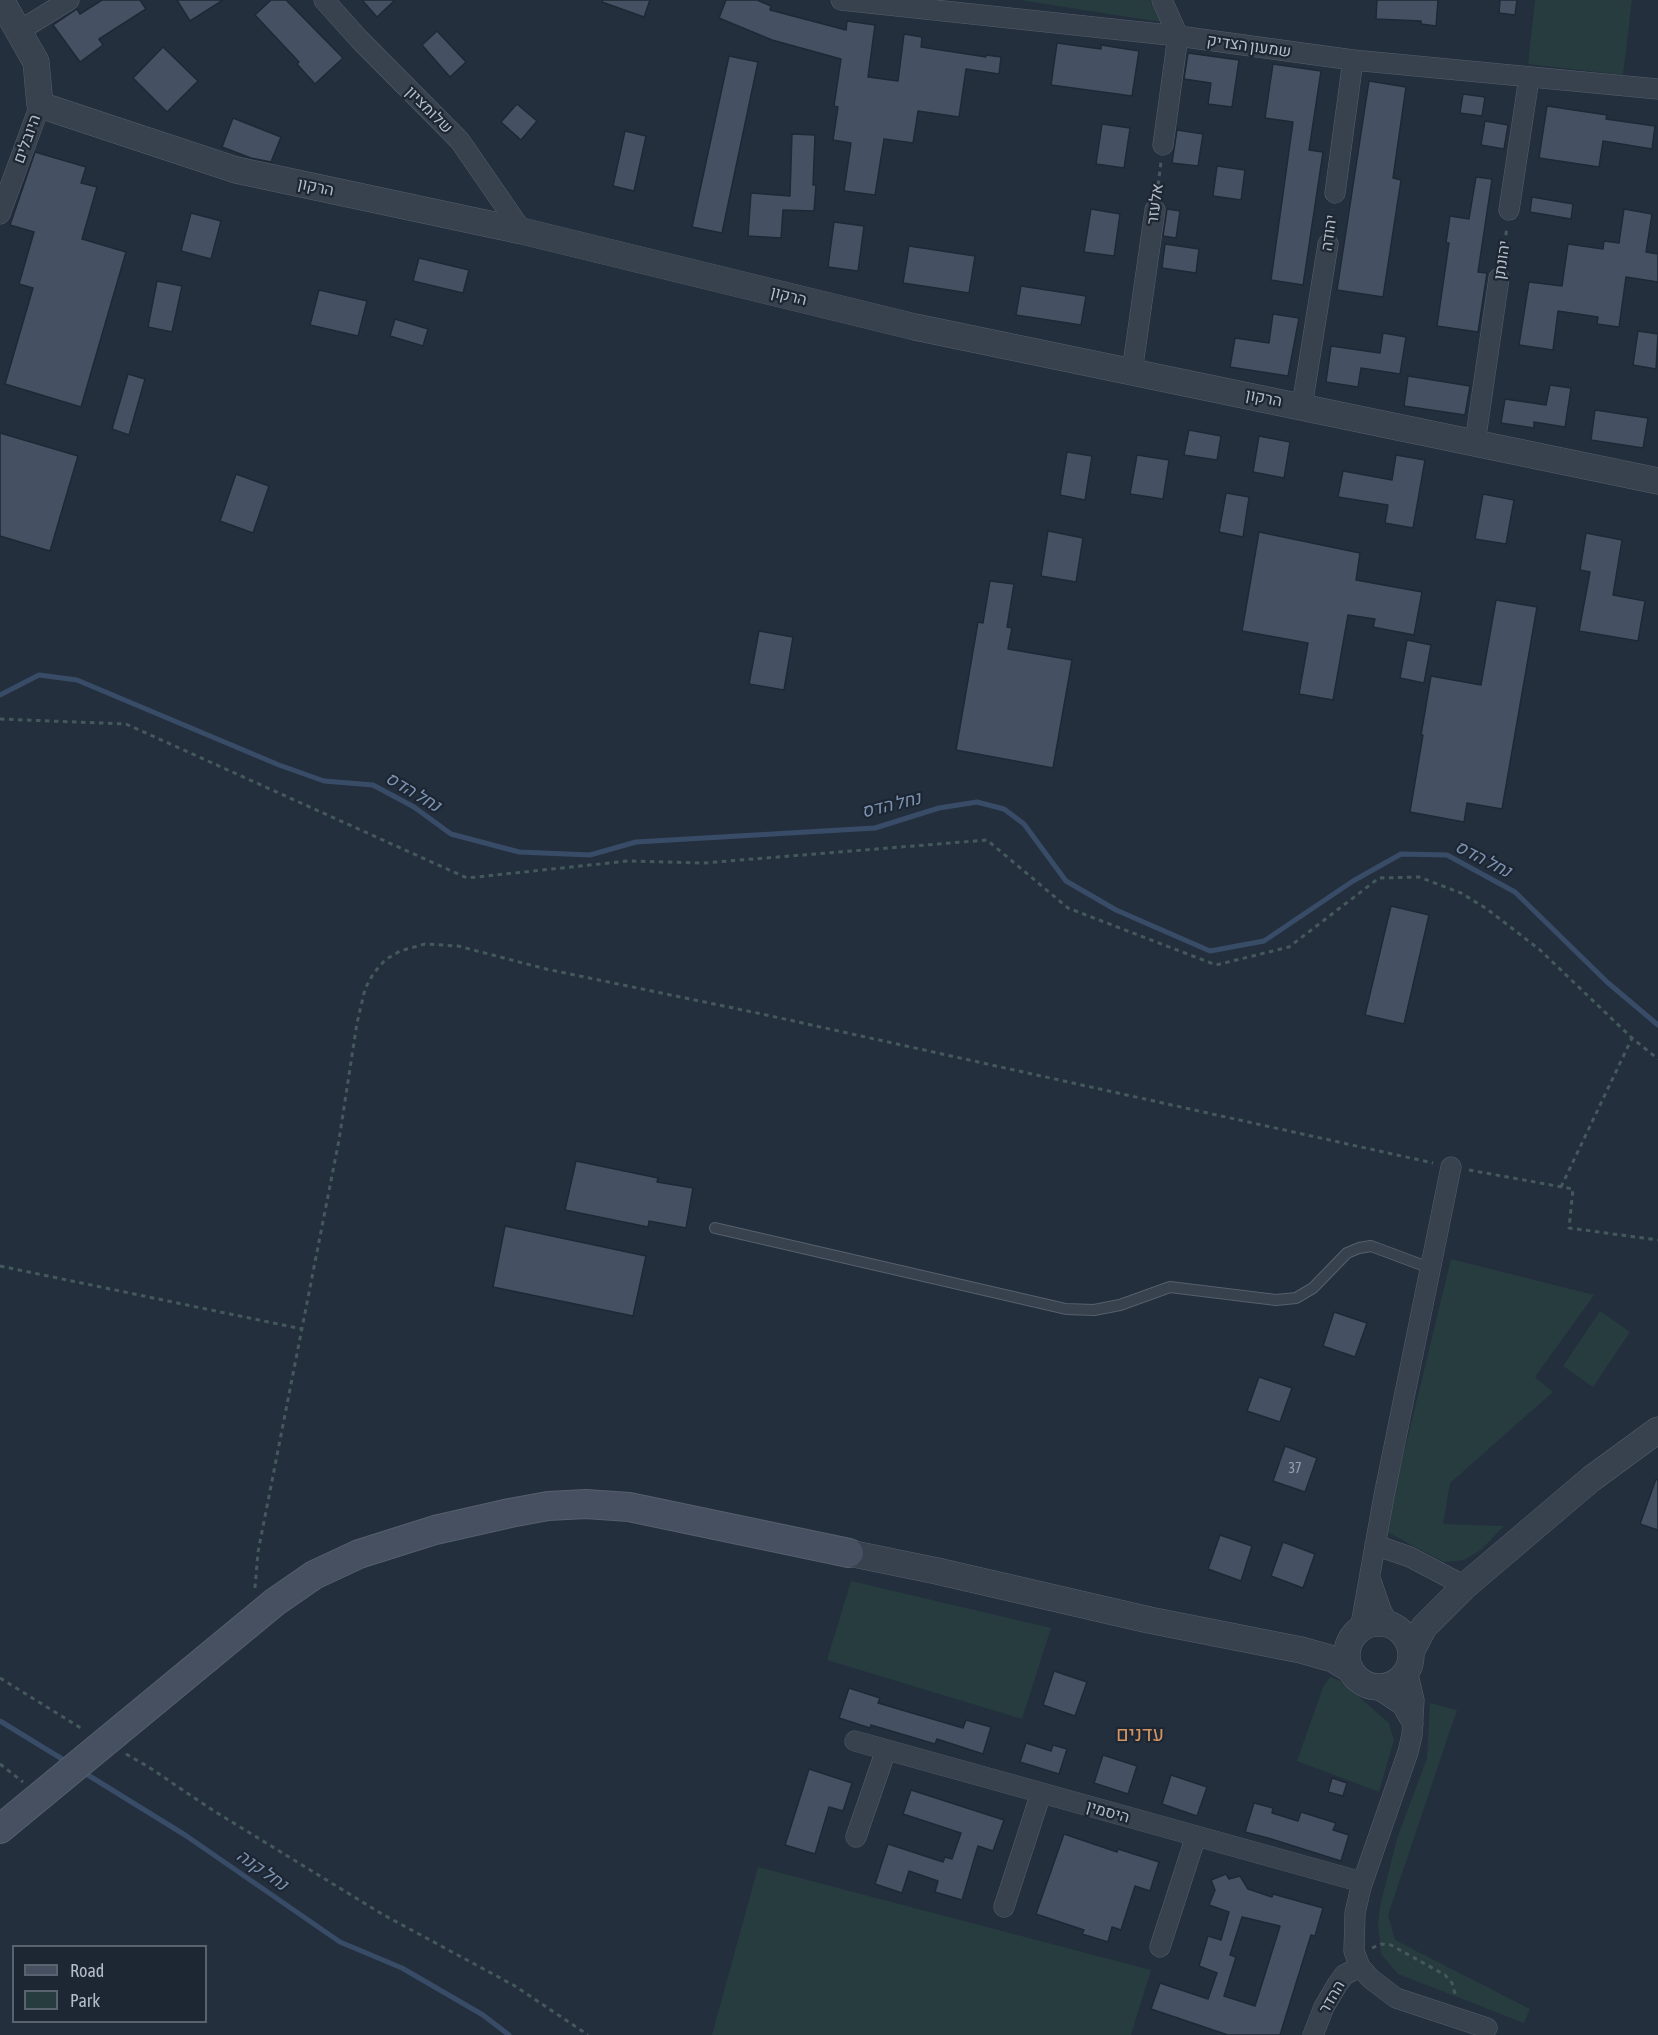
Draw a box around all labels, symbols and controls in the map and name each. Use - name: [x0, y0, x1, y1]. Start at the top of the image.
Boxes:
- street label: שמעון הצדיק: [1206, 31, 1292, 61]
- street label: שלומציון: [401, 82, 457, 138]
- street label: היובלים: [9, 112, 45, 166]
- street label: הרקון: [296, 174, 336, 200]
- street label: אלעזר: [1143, 182, 1167, 226]
- street label: יהודה: [1317, 213, 1341, 253]
- street label: יהונתן: [1490, 239, 1514, 281]
- street label: הרקון: [769, 282, 809, 310]
- street label: הרקון: [1244, 385, 1284, 411]
- water label: נחל הדס: [381, 767, 445, 817]
- water label: נחל הדס: [859, 787, 923, 823]
- water label: נחל הדס: [1451, 836, 1515, 882]
- house number: 37: [1288, 1461, 1302, 1477]
- district label: עדנים: [1116, 1723, 1164, 1747]
- street label: היסמין: [1084, 1797, 1132, 1827]
- water label: נחל קנה: [232, 1845, 292, 1895]
- legend: [12, 1945, 207, 2023]
- text: Road: [70, 1960, 104, 1981]
- street label: ההדר: [1315, 1977, 1349, 2017]
- text: Park: [70, 1990, 100, 2011]

